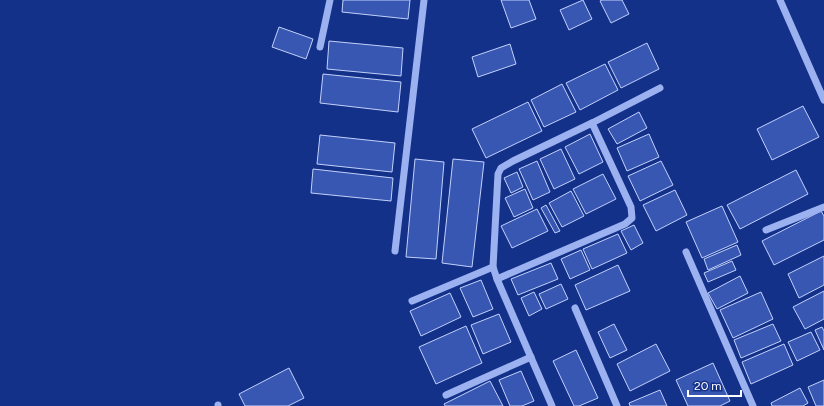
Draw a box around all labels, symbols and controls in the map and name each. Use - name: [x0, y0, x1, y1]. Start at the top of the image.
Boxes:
- scale bar: [688, 372, 741, 398]
- text: 20 m: [694, 379, 722, 393]

